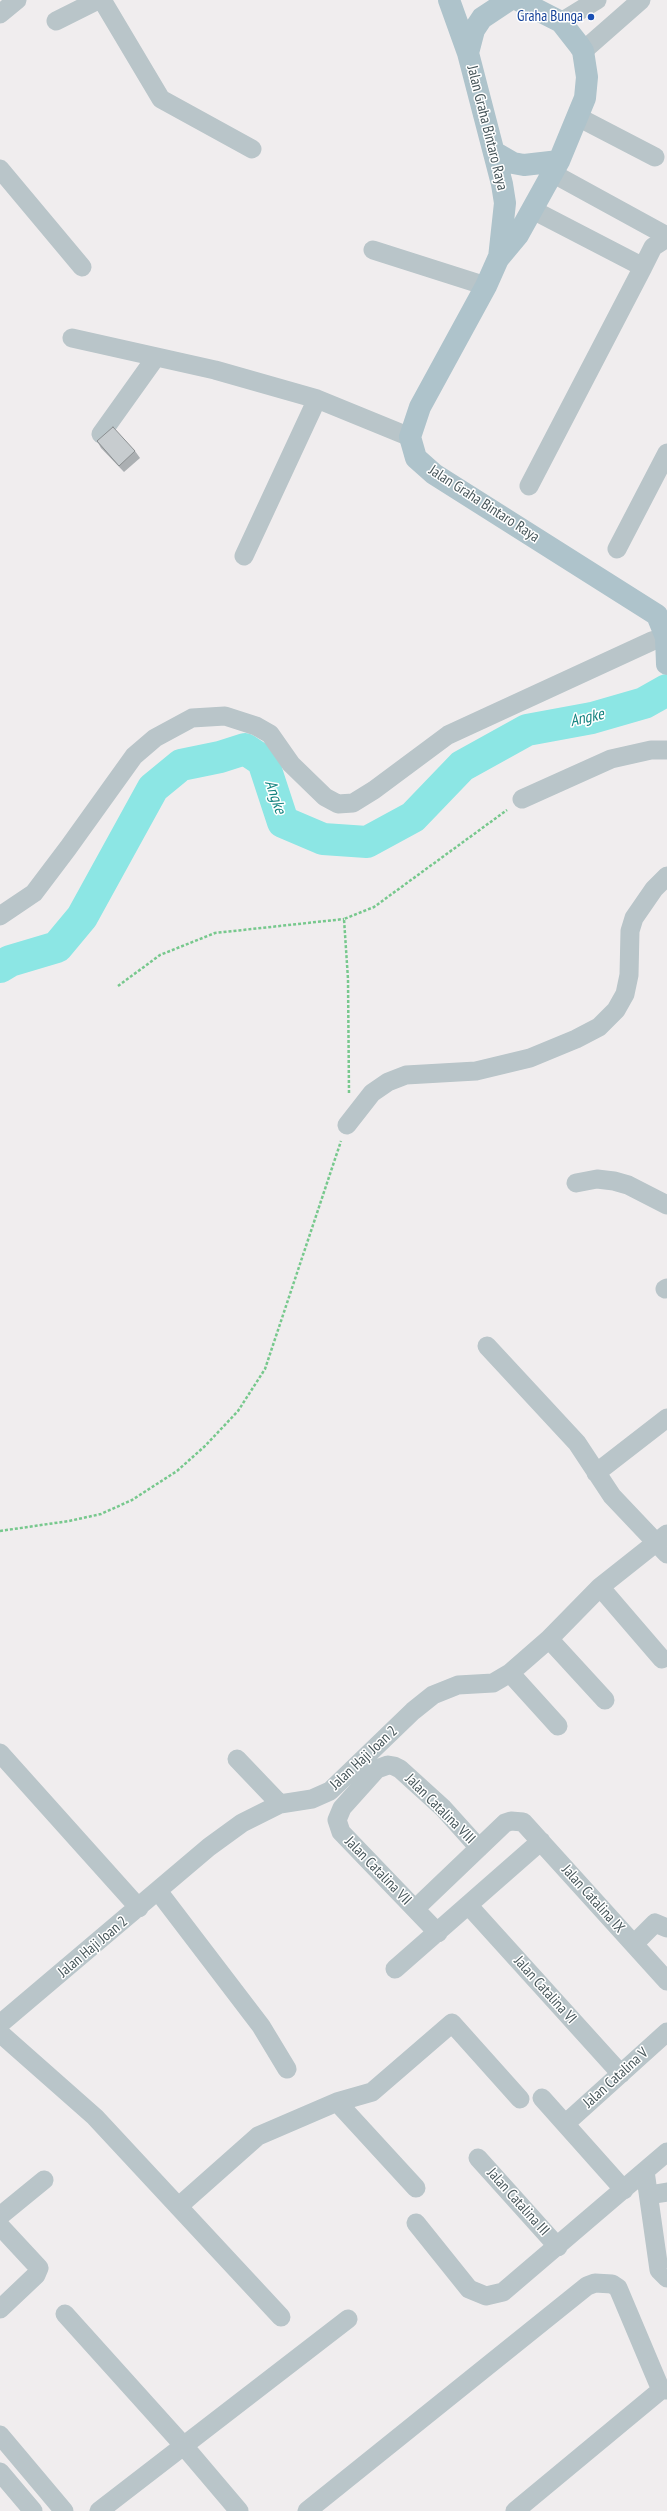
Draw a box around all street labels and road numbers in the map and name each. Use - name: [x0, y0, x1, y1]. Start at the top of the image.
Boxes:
- street label: Jalan Graha Bintaro Raya: [463, 64, 511, 192]
- street label: Jalan Graha Bintaro Raya: [426, 462, 542, 546]
- street label: Jalan Haji Joan 2: [327, 1722, 401, 1794]
- street label: Jalan Catalina VIII: [401, 1770, 479, 1848]
- street label: Jalan Catalina VII: [341, 1833, 415, 1909]
- street label: Jalan Catalina IX: [558, 1861, 628, 1937]
- street label: Jalan Haji Joan 2: [55, 1913, 131, 1981]
- street label: Jalan Catalina VI: [510, 1953, 580, 2027]
- street label: Jalan Catalina V: [580, 2044, 652, 2112]
- street label: Jalan Catalina III: [483, 2165, 553, 2239]

